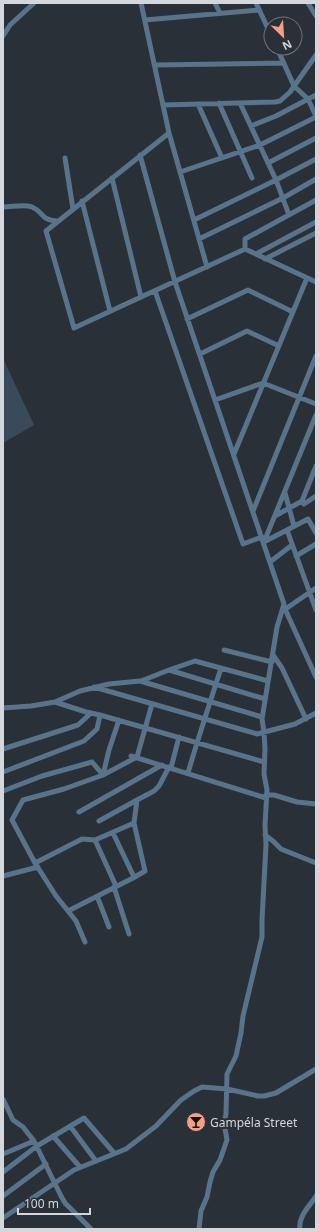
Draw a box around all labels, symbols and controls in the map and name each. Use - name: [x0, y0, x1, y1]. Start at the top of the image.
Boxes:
- north arrow: [263, 16, 303, 56]
- text: N: [280, 37, 295, 54]
- bar icon: Gampéla Street: [185, 1111, 207, 1133]
- place label: Gampéla Street: [210, 1114, 298, 1131]
- scale bar: [18, 1190, 90, 1216]
- text: 100 m: [24, 1195, 59, 1212]

